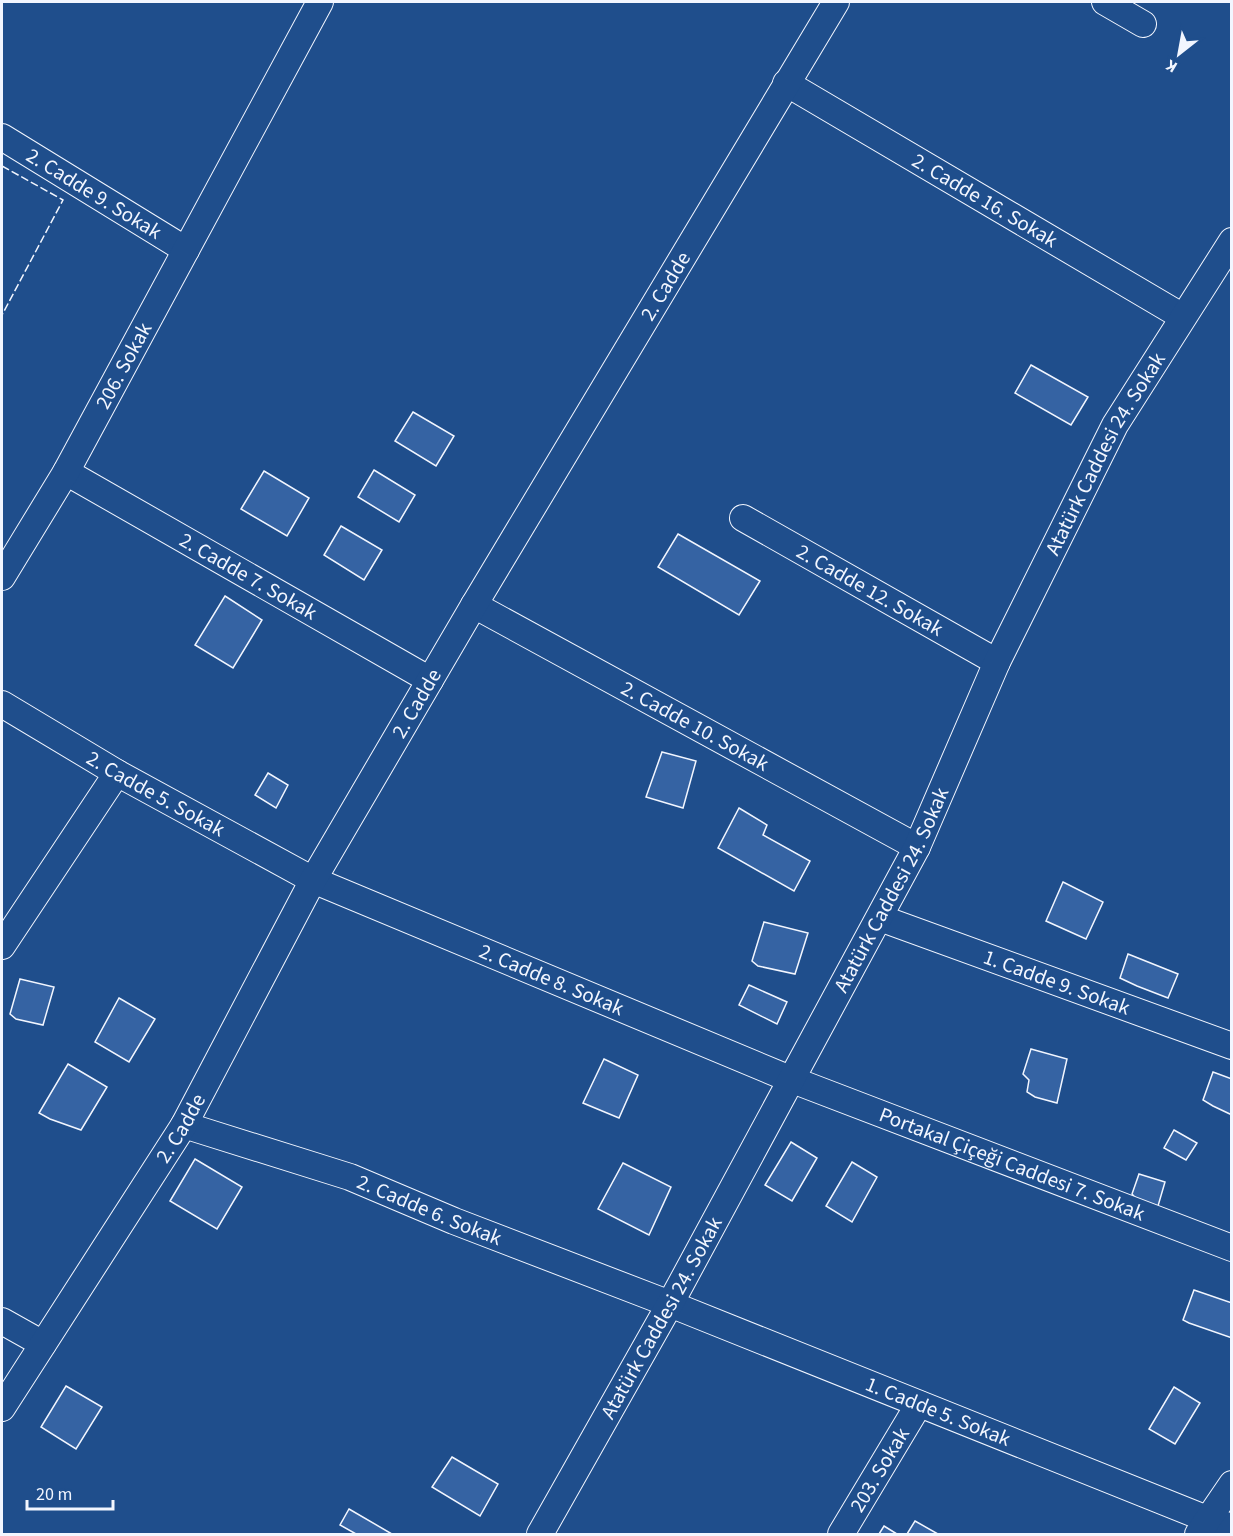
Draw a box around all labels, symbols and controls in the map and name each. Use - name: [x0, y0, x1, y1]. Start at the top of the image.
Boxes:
- north arrow: [1149, 24, 1209, 84]
- text: K: [1162, 54, 1182, 78]
- street label: 2. Cadde 9. Sokak: [21, 140, 168, 247]
- street label: 2. Cadde 16. Sokak: [907, 146, 1064, 255]
- street label: 2. Cadde: [633, 246, 698, 326]
- street label: 206. Sokak: [88, 316, 159, 414]
- street label: Atatürk Caddesi 24. Sokak: [1038, 346, 1173, 560]
- street label: 2. Cadde 7. Sokak: [174, 525, 323, 628]
- street label: 2. Cadde 12. Sokak: [791, 536, 949, 644]
- street label: 2. Cadde: [384, 663, 449, 744]
- street label: 2. Cadde 10. Sokak: [616, 673, 775, 779]
- street label: 2. Cadde 5. Sokak: [81, 743, 231, 844]
- street label: Atatürk Caddesi 24. Sokak: [826, 782, 956, 998]
- street label: 2. Cadde 8. Sokak: [475, 936, 629, 1023]
- street label: 1. Cadde 9. Sokak: [979, 942, 1135, 1023]
- street label: 2. Cadde: [148, 1088, 213, 1169]
- street label: Portakal Çiçeği Caddesi 7. Sokak: [875, 1099, 1150, 1229]
- street label: 2. Cadde 6. Sokak: [352, 1167, 507, 1253]
- street label: Atatürk Caddesi 24. Sokak: [593, 1211, 730, 1424]
- street label: 1. Cadde 5. Sokak: [861, 1369, 1016, 1454]
- street label: 203. Sokak: [842, 1421, 917, 1518]
- scale bar: [27, 1473, 112, 1511]
- text: 20 m: [36, 1482, 72, 1507]

